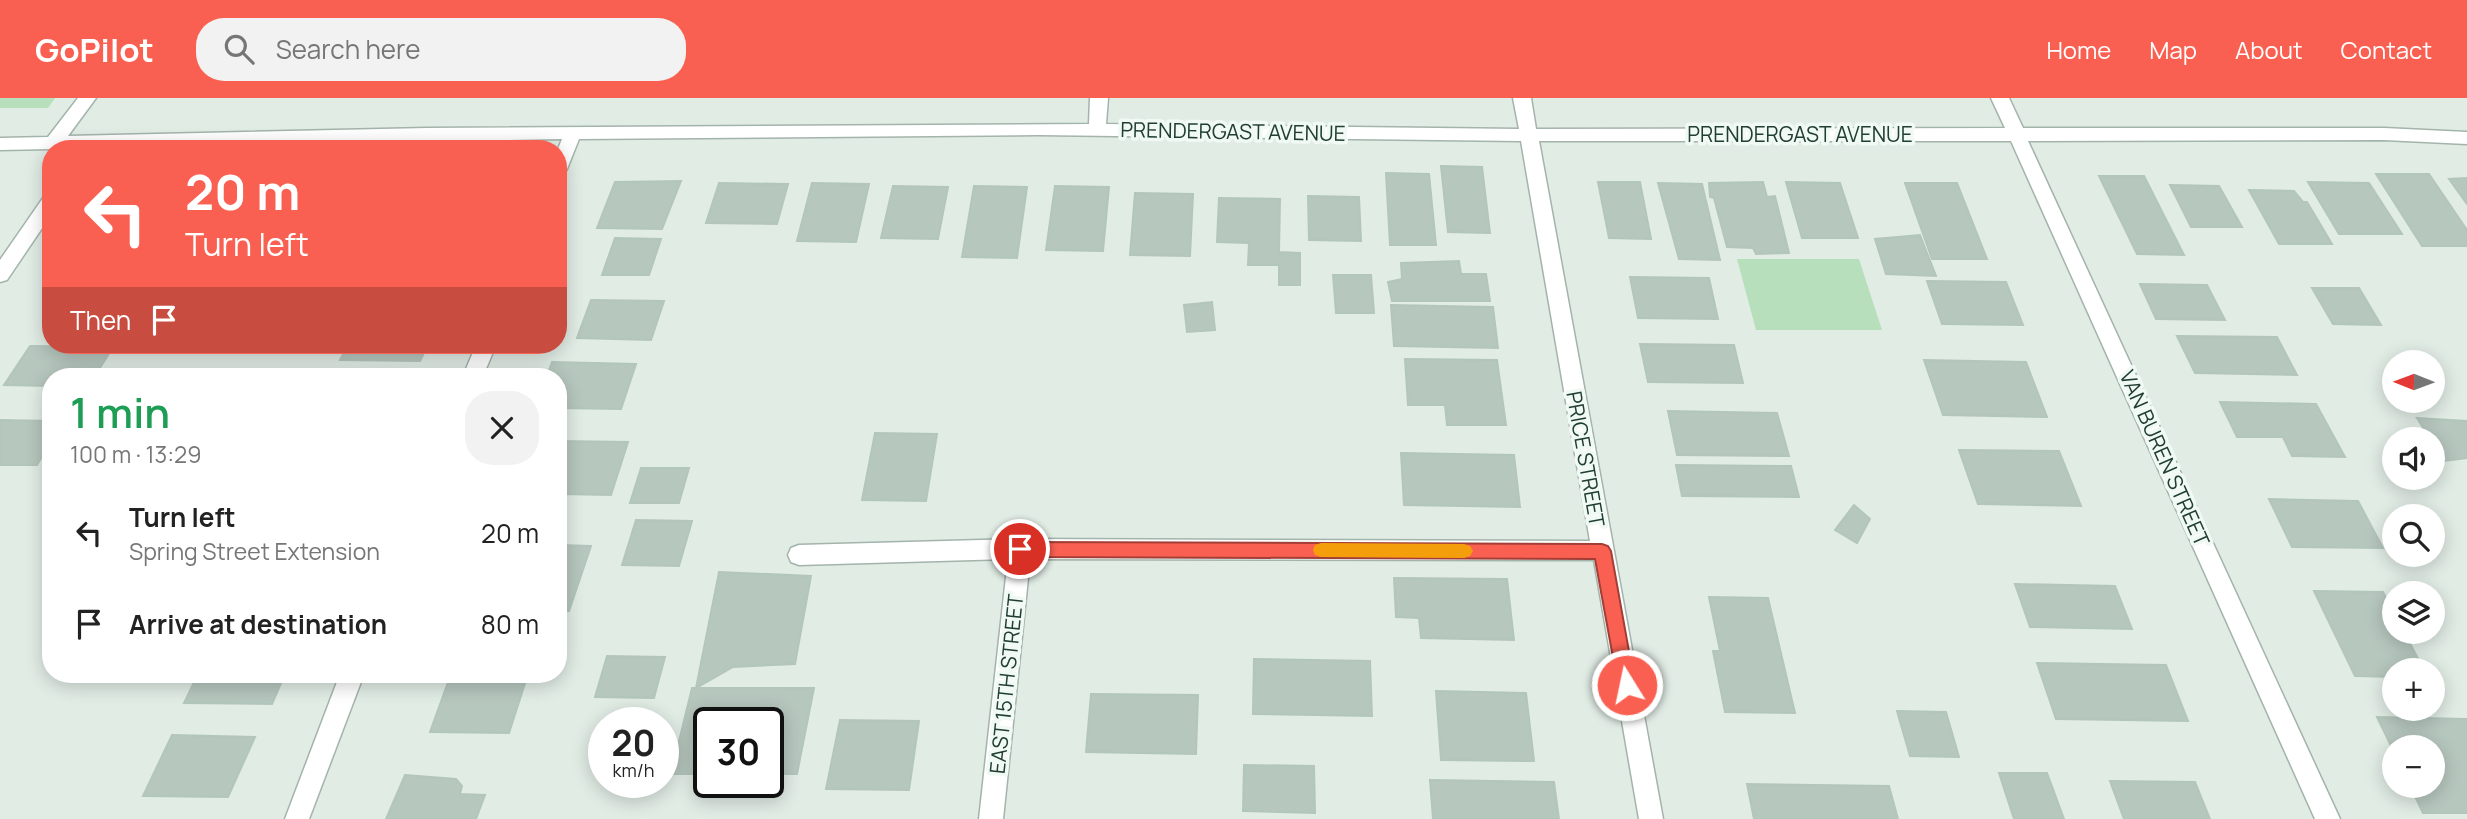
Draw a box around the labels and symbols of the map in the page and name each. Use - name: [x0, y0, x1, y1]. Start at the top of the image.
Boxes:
- street label: PRENDERGAST AVENUE: [1120, 115, 1346, 147]
- street label: PRENDERGAST AVENUE: [1687, 120, 1913, 148]
- north arrow: [2382, 350, 2445, 413]
- street label: VAN BUREN STREET: [2114, 366, 2217, 551]
- street label: PRICE STREET: [1560, 389, 1612, 529]
- pin: [990, 519, 1050, 579]
- street label: EAST 15TH STREET: [983, 592, 1029, 775]
- position arrow: [1590, 648, 1664, 722]
- speed limit sign: 30: [693, 707, 784, 798]

